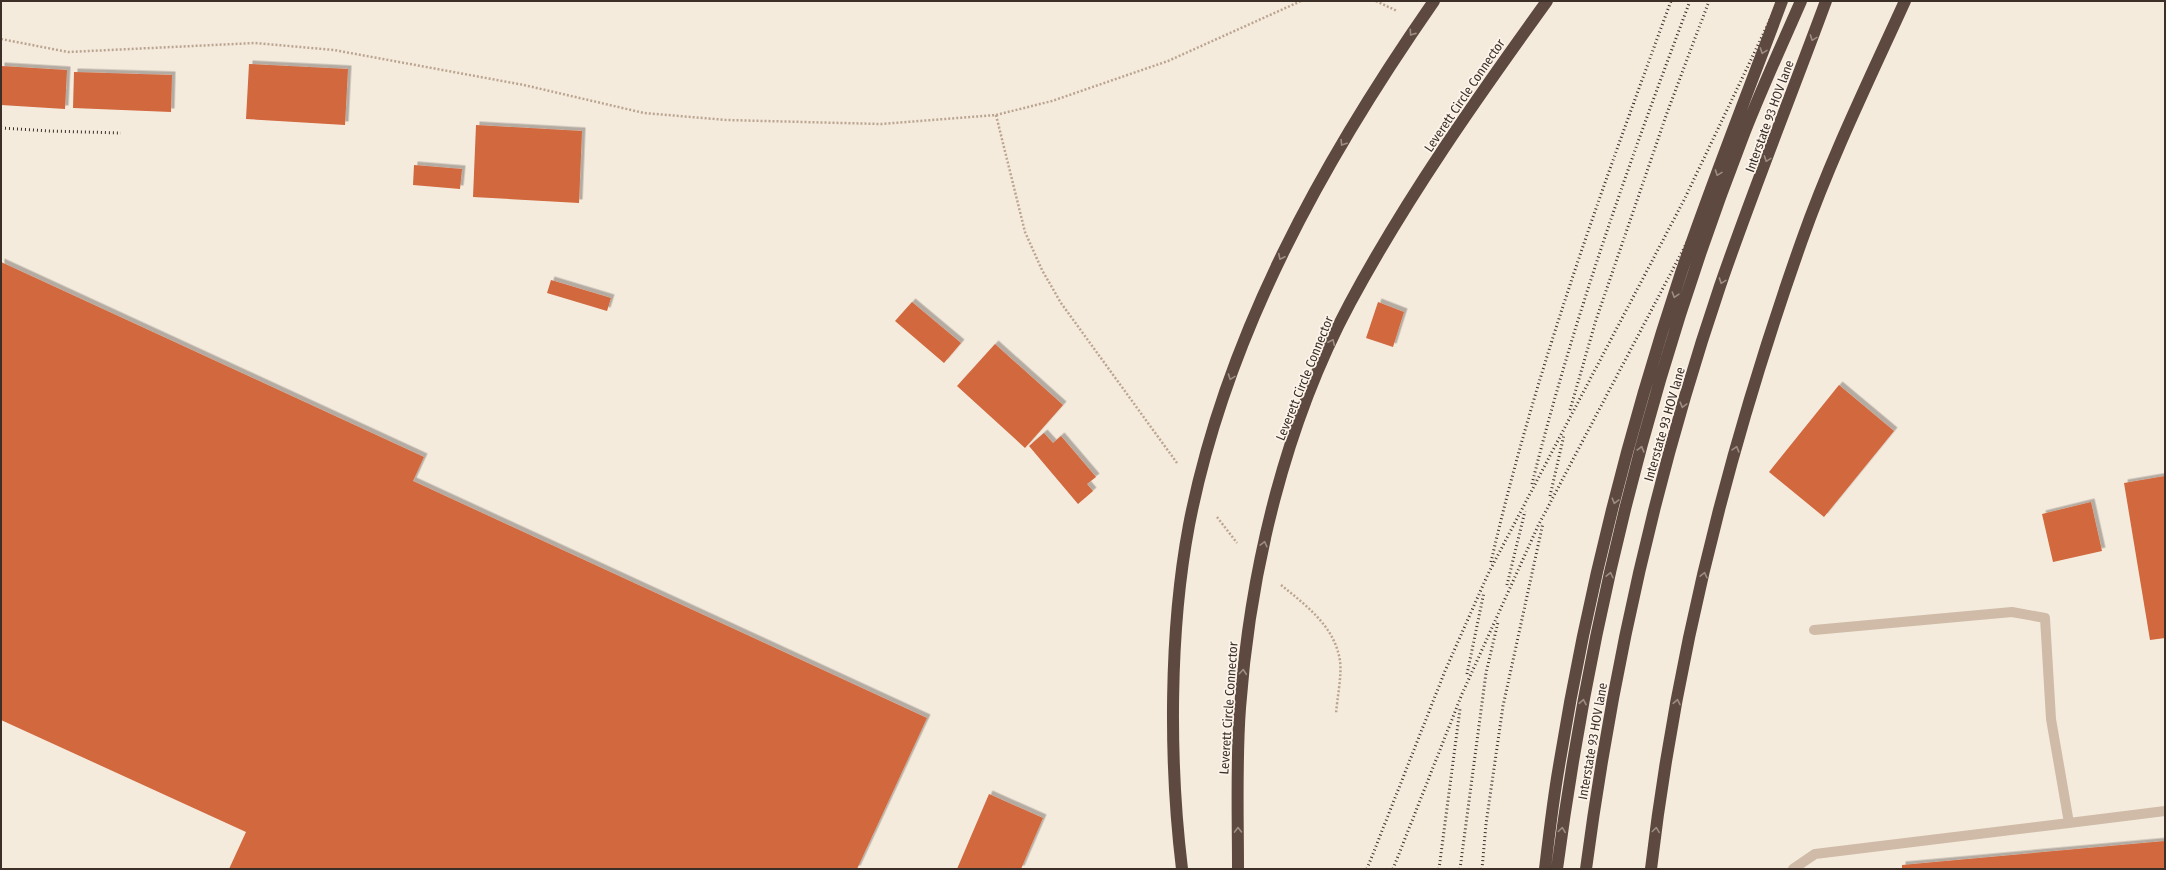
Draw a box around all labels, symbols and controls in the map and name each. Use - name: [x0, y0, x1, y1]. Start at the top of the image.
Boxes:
- one-way arrow: [1409, 29, 1417, 36]
- one-way arrow: [1809, 34, 1817, 41]
- street label: Leverett Circle Connector: [1421, 36, 1508, 155]
- one-way arrow: [1760, 47, 1768, 54]
- street label: Interstate 93 HOV lane: [1742, 58, 1797, 174]
- one-way arrow: [1340, 139, 1347, 146]
- one-way arrow: [1764, 156, 1772, 163]
- one-way arrow: [1715, 169, 1723, 176]
- one-way arrow: [1278, 253, 1286, 261]
- one-way arrow: [1718, 278, 1727, 285]
- one-way arrow: [1671, 291, 1679, 298]
- street label: Leverett Circle Connector: [1273, 313, 1336, 443]
- one-way arrow: [1327, 338, 1335, 346]
- street label: Interstate 93 HOV lane: [1641, 365, 1688, 483]
- one-way arrow: [1227, 373, 1235, 380]
- one-way arrow: [1679, 402, 1688, 409]
- one-way arrow: [1636, 446, 1645, 453]
- one-way arrow: [1731, 446, 1740, 453]
- one-way arrow: [1611, 497, 1620, 504]
- one-way arrow: [1260, 541, 1268, 547]
- one-way arrow: [1605, 572, 1613, 578]
- one-way arrow: [1699, 572, 1707, 578]
- street label: Leverett Circle Connector: [1216, 641, 1241, 775]
- one-way arrow: [1238, 669, 1247, 675]
- street label: Interstate 93 HOV lane: [1575, 682, 1610, 801]
- one-way arrow: [1578, 699, 1586, 705]
- one-way arrow: [1672, 699, 1680, 705]
- one-way arrow: [1234, 827, 1242, 833]
- one-way arrow: [1557, 827, 1566, 833]
- one-way arrow: [1651, 827, 1660, 833]

